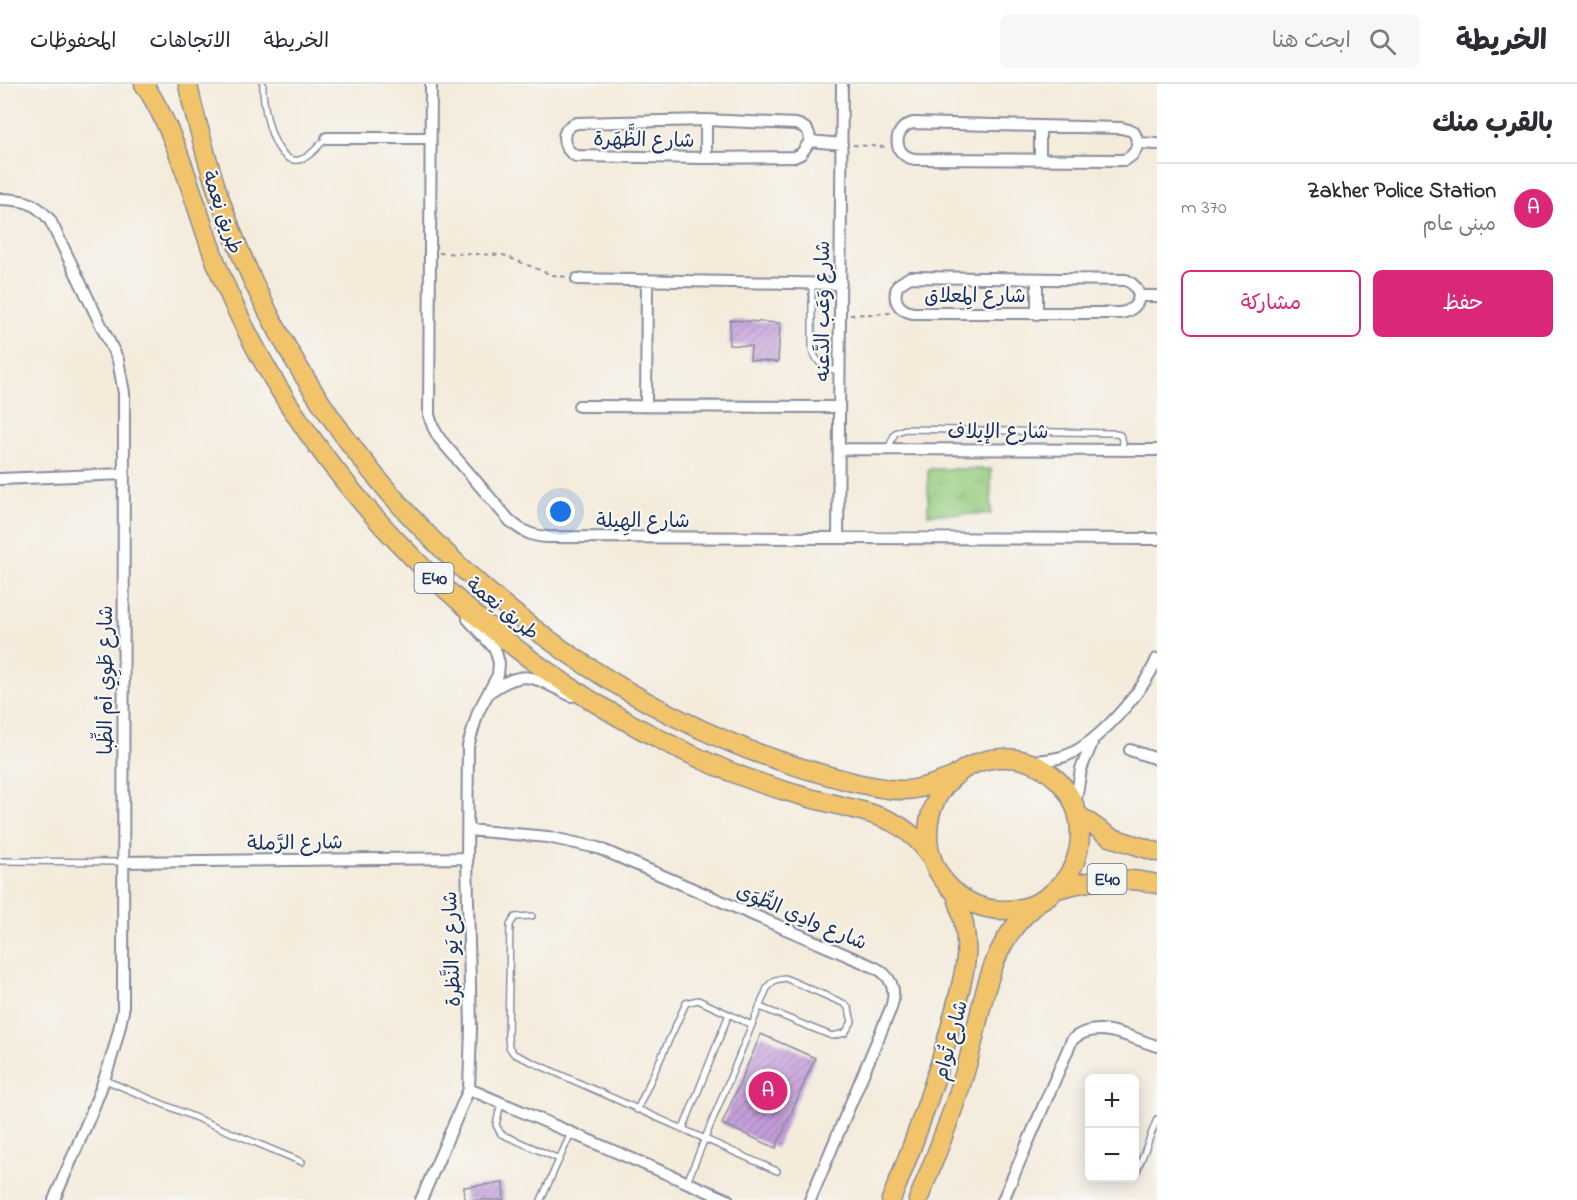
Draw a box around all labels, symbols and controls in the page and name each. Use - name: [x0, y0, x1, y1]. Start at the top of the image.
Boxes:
- search box: [1000, 14, 1420, 68]
- text: الخريطة: [1456, 22, 1547, 63]
- icon: search: [1366, 25, 1399, 58]
- text: ابحث هنا: [1272, 26, 1351, 58]
- text: المحفوظات: [30, 27, 116, 57]
- text: الاتجاهات: [149, 27, 231, 57]
- text: الخريطة: [264, 27, 329, 57]
- text: بالقرب منك: [1432, 106, 1553, 144]
- street label: شارع الظَّهَرة: [593, 123, 695, 157]
- street label: طريق نِعمة: [193, 167, 248, 258]
- text: Zakher Police Station: [1307, 176, 1496, 208]
- text: 370 m: [1181, 194, 1227, 223]
- text: A: [1527, 194, 1540, 223]
- text: مبنى عام: [1423, 211, 1496, 240]
- street label: شارع وَعَب الدَّعنه: [810, 241, 839, 381]
- button: مشاركة: [1181, 270, 1361, 337]
- button: حفظ: [1373, 270, 1553, 337]
- street label: شارع المِعلاق: [924, 283, 1026, 312]
- street label: شارع الإيلاف: [947, 419, 1049, 448]
- your location: [546, 497, 575, 526]
- street label: شارع الهِيلة: [596, 508, 690, 537]
- road number: E40: [414, 563, 454, 593]
- street label: طريق نِعمة: [459, 571, 544, 648]
- street label: شارع طَوِي أم الظِّبا: [90, 605, 122, 755]
- street label: شارع الرَّملة: [247, 829, 343, 860]
- road number: E40: [1088, 864, 1126, 894]
- street label: شارع وادِي الطُّوَى: [731, 876, 872, 959]
- street label: شارع يَو النَّظرة: [436, 891, 470, 1007]
- street label: شارع تُوام: [928, 997, 977, 1084]
- pin: A: [748, 1068, 788, 1114]
- map controls: [1085, 1074, 1139, 1182]
- button: +: [1085, 1074, 1139, 1128]
- button: −: [1085, 1128, 1139, 1182]

